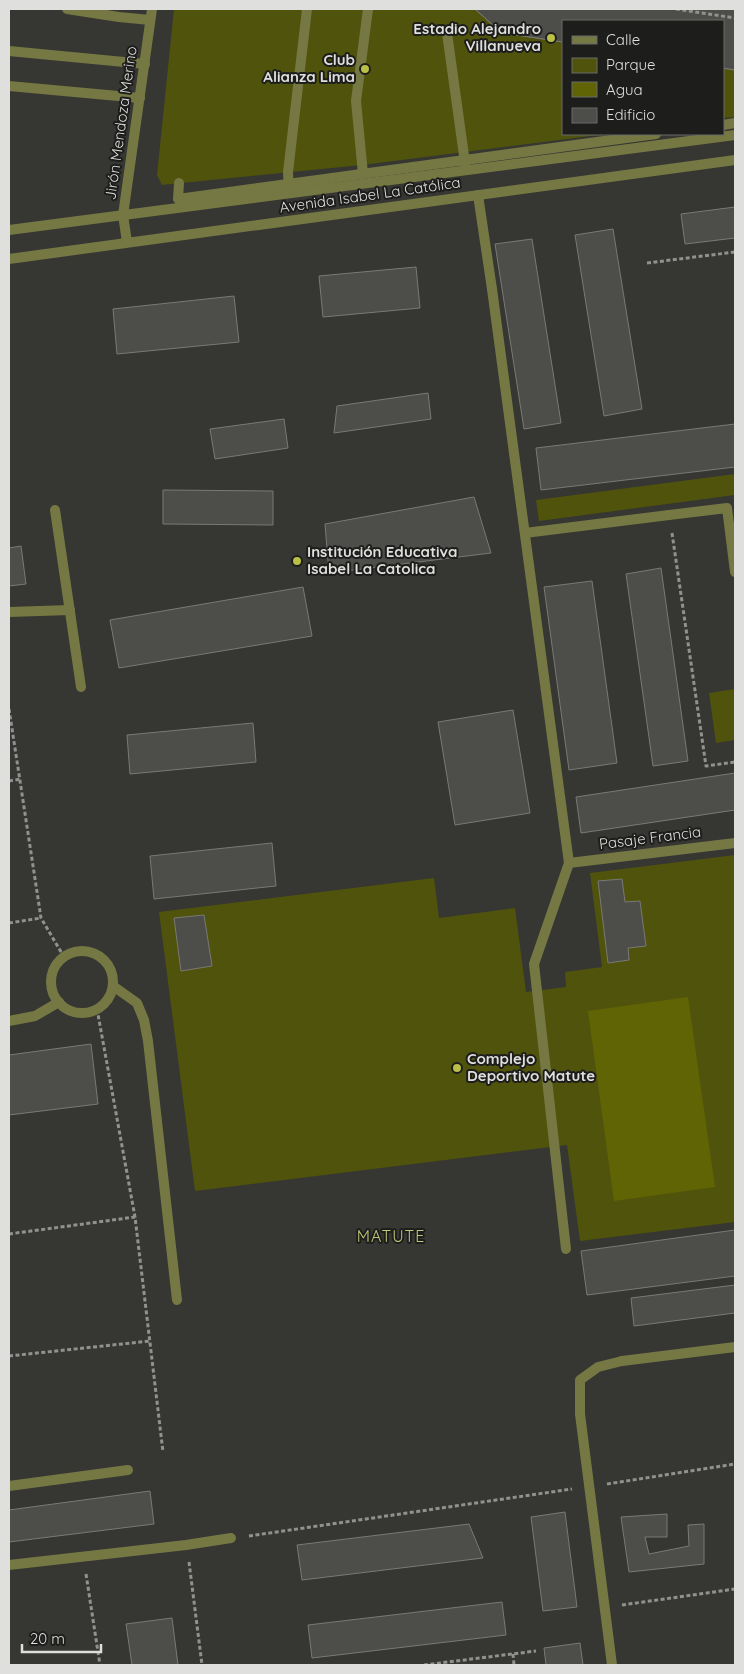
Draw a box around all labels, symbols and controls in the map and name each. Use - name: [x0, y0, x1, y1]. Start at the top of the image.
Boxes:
- place label: Estadio Alejandro Villanueva: [413, 19, 541, 55]
- legend: [562, 20, 724, 135]
- text: Calle: [606, 30, 640, 49]
- marker: Estadio Alejandro Villanueva: [545, 32, 557, 44]
- street label: Jirón Mendoza Merino: [100, 45, 141, 201]
- place label: Club Alianza Lima: [263, 50, 355, 86]
- text: Parque: [606, 55, 656, 74]
- marker: Club Alianza Lima: [359, 63, 371, 75]
- text: Agua: [606, 80, 643, 99]
- text: Edificio: [606, 105, 655, 124]
- street label: Avenida Isabel La Católica: [278, 172, 462, 217]
- place label: Institución Educativa Isabel La Catolica: [307, 542, 457, 578]
- marker: Institución Educativa Isabel La Catolica: [291, 555, 303, 567]
- street label: Pasaje Francia: [598, 822, 702, 853]
- place label: Complejo Deportivo Matute: [467, 1049, 595, 1085]
- marker: Complejo Deportivo Matute: [451, 1062, 463, 1074]
- district label: MATUTE: [357, 1226, 425, 1246]
- scale bar: [22, 1622, 101, 1654]
- text: 20 m: [30, 1629, 65, 1648]

